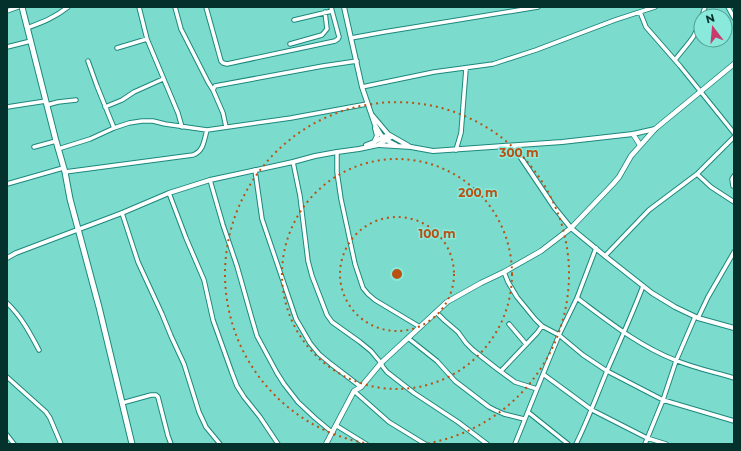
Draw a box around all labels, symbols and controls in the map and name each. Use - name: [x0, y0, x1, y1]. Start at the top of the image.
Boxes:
- north arrow: [693, 8, 733, 48]
- text: N: [704, 10, 716, 26]
- text: 300 m: [498, 145, 539, 160]
- text: 200 m: [458, 185, 498, 200]
- text: 100 m: [419, 226, 455, 241]
- centre of rings: [390, 267, 404, 281]

